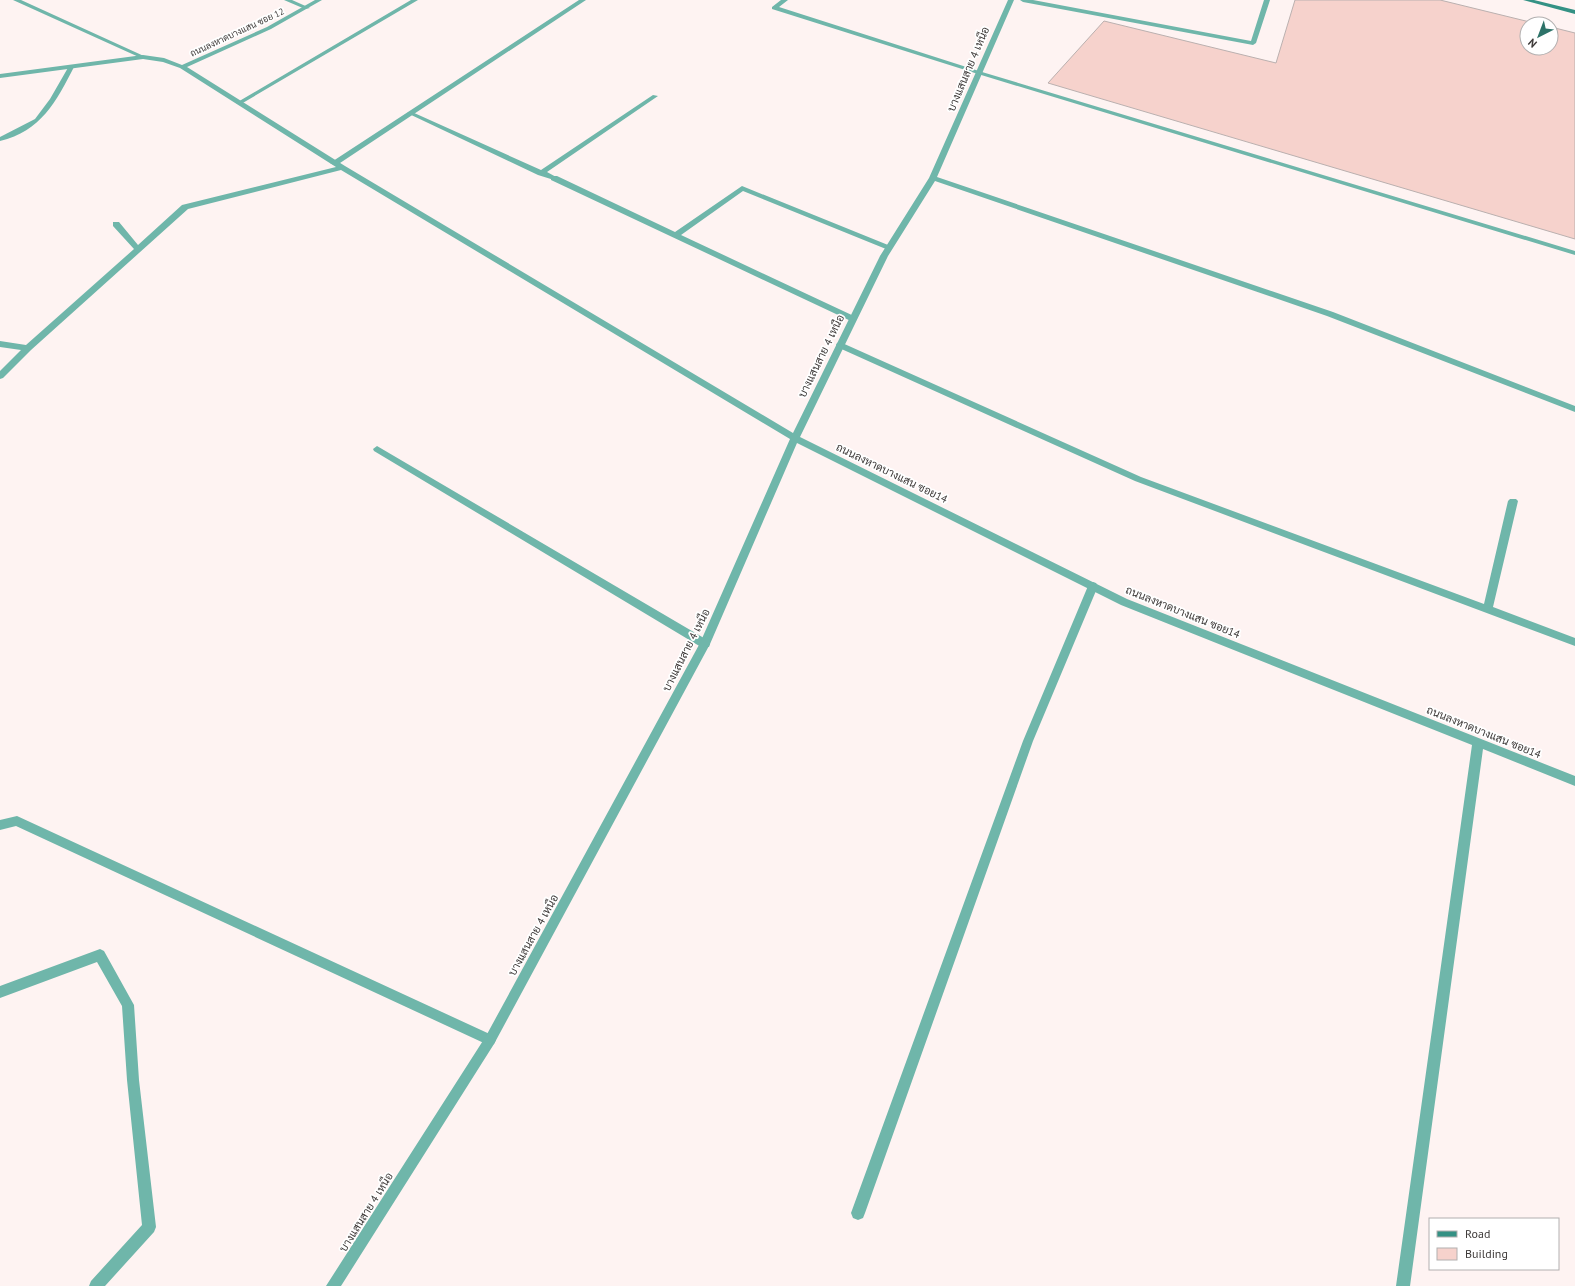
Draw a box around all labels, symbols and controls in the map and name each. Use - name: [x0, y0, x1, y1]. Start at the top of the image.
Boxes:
- street label: ถนนลงหาดบางแสน ซอย 12: [188, 5, 286, 59]
- north arrow: [1519, 16, 1559, 56]
- street label: บางแสนสาย 4 เหนือ: [944, 24, 992, 114]
- text: N: [1525, 36, 1540, 51]
- street label: บางแสนสาย 4 เหนือ: [795, 312, 847, 400]
- street label: ถนนลงหาดบางแสน ซอย14: [834, 440, 950, 506]
- street label: ถนนลงหาดบางแสน ซอย14: [1124, 583, 1242, 641]
- street label: บางแสนสาย 4 เหนือ: [659, 606, 713, 694]
- street label: ถนนลงหาดบางแสน ซอย14: [1425, 703, 1543, 761]
- street label: บางแสนสาย 4 เหนือ: [505, 892, 561, 978]
- street label: บางแสนสาย 4 เหนือ: [336, 1170, 396, 1254]
- legend: [1429, 1218, 1559, 1270]
- text: Road: [1465, 1226, 1490, 1241]
- text: Building: [1465, 1246, 1508, 1261]

